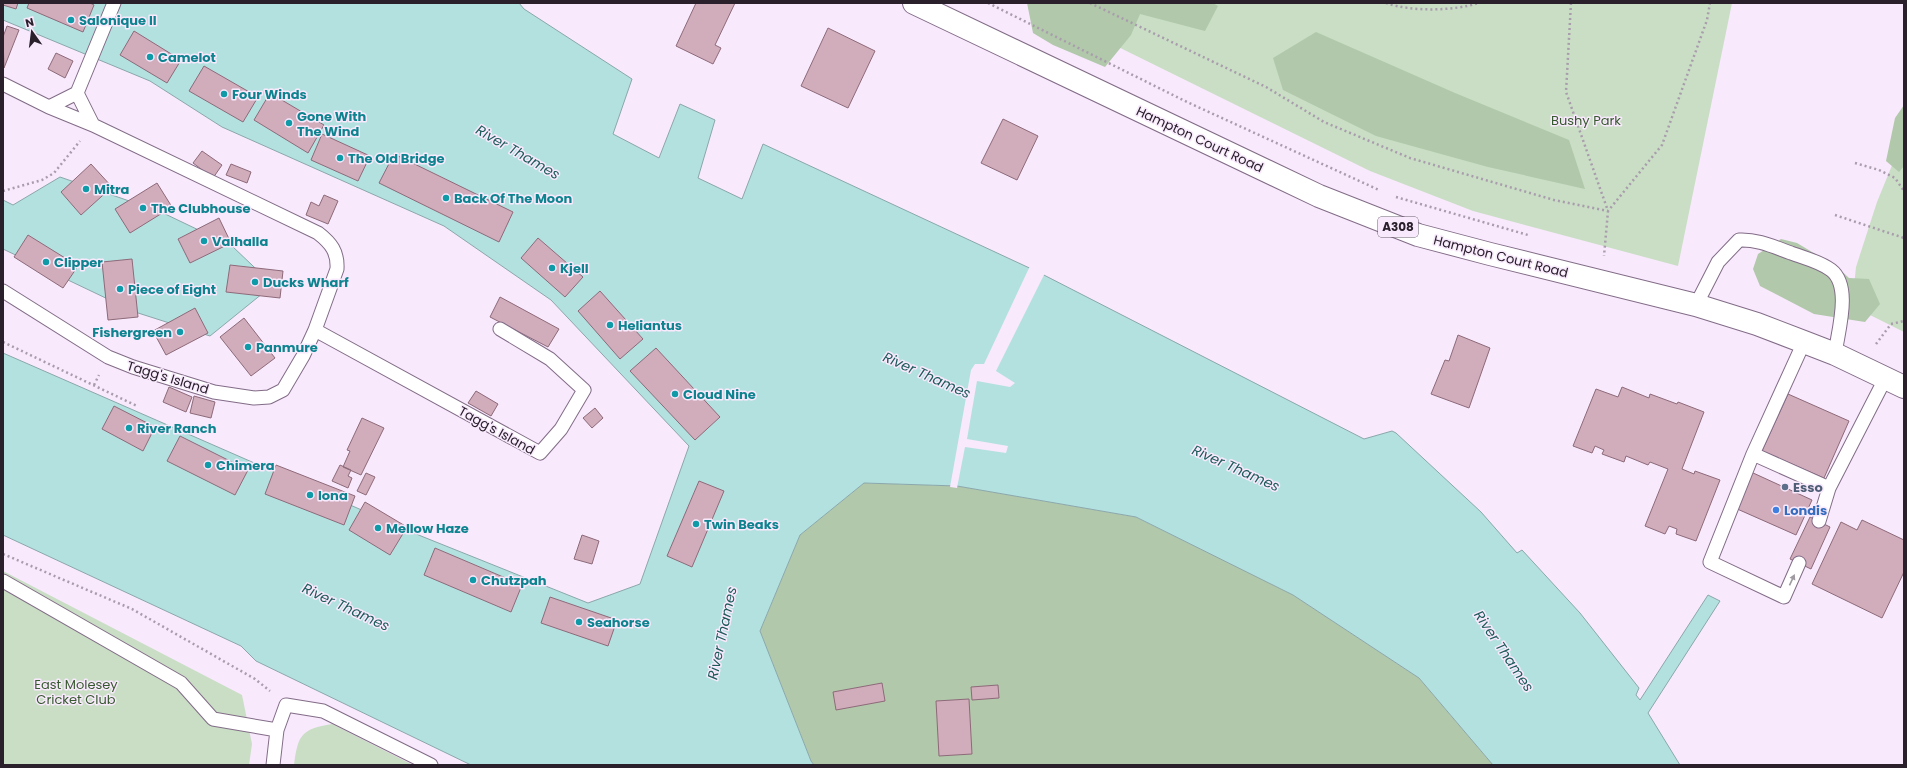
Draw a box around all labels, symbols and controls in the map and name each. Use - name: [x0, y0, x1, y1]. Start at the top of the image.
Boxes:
- place label: Salonique II: [79, 11, 157, 30]
- north arrow: [12, 12, 52, 52]
- text: N: [24, 14, 36, 31]
- marker: Salonique II: [66, 15, 76, 25]
- place label: Camelot: [158, 48, 216, 67]
- marker: Camelot: [145, 52, 155, 62]
- place label: Four Winds: [232, 85, 307, 104]
- marker: Four Winds: [219, 89, 229, 99]
- street label: Hampton Court Road: [1133, 102, 1266, 177]
- place label: Gone With The Wind: [297, 107, 367, 141]
- park label: Bushy Park: [1551, 111, 1621, 130]
- marker: Gone With The Wind: [284, 118, 294, 128]
- water label: River Thames: [472, 120, 564, 184]
- place label: The Old Bridge: [348, 149, 444, 168]
- marker: The Old Bridge: [335, 153, 345, 163]
- place label: Mitra: [94, 180, 130, 199]
- marker: Mitra: [81, 184, 91, 194]
- place label: Back Of The Moon: [454, 189, 572, 208]
- marker: Back Of The Moon: [441, 193, 451, 203]
- place label: The Clubhouse: [151, 199, 251, 218]
- marker: The Clubhouse: [138, 203, 148, 213]
- road number: A308: [1378, 217, 1418, 237]
- street label: Hampton Court Road: [1431, 231, 1570, 282]
- place label: Valhalla: [212, 232, 268, 251]
- marker: Valhalla: [199, 236, 209, 246]
- place label: Clipper: [54, 253, 103, 272]
- marker: Clipper: [41, 257, 51, 267]
- place label: Kjell: [560, 259, 589, 278]
- marker: Kjell: [547, 263, 557, 273]
- place label: Ducks Wharf: [263, 273, 349, 292]
- marker: Ducks Wharf: [250, 277, 260, 287]
- place label: Piece of Eight: [128, 280, 216, 299]
- marker: Piece of Eight: [115, 284, 125, 294]
- place label: Heliantus: [618, 316, 682, 335]
- marker: Heliantus: [605, 320, 615, 330]
- place label: Fishergreen: [92, 323, 172, 342]
- marker: Fishergreen: [175, 327, 185, 337]
- place label: Panmure: [256, 338, 318, 357]
- marker: Panmure: [243, 342, 253, 352]
- water label: River Thames: [880, 347, 974, 403]
- street label: Tagg's Island: [125, 356, 211, 399]
- place label: Cloud Nine: [683, 385, 756, 404]
- marker: Cloud Nine: [670, 389, 680, 399]
- street label: Tagg's Island: [455, 402, 538, 459]
- place label: River Ranch: [137, 419, 217, 438]
- marker: River Ranch: [124, 423, 134, 433]
- water label: River Thames: [1189, 440, 1283, 496]
- place label: Chimera: [216, 456, 275, 475]
- marker: Chimera: [203, 460, 213, 470]
- place label: Esso: [1793, 478, 1823, 497]
- marker: Esso: [1780, 482, 1790, 492]
- place label: Iona: [318, 486, 348, 505]
- marker: Iona: [305, 490, 315, 500]
- place label: Londis: [1784, 501, 1827, 520]
- marker: Londis: [1771, 505, 1781, 515]
- place label: Twin Beaks: [704, 515, 779, 534]
- place label: Mellow Haze: [386, 519, 469, 538]
- marker: Twin Beaks: [691, 519, 701, 529]
- marker: Mellow Haze: [373, 523, 383, 533]
- place label: Chutzpah: [481, 571, 547, 590]
- one-way arrow: [1789, 574, 1795, 586]
- marker: Chutzpah: [468, 575, 478, 585]
- water label: River Thames: [299, 578, 393, 636]
- water label: River Thames: [702, 585, 742, 681]
- water label: River Thames: [1469, 606, 1539, 696]
- place label: Seahorse: [587, 613, 650, 632]
- marker: Seahorse: [574, 617, 584, 627]
- park label: East Molesey Cricket Club: [34, 675, 118, 709]

